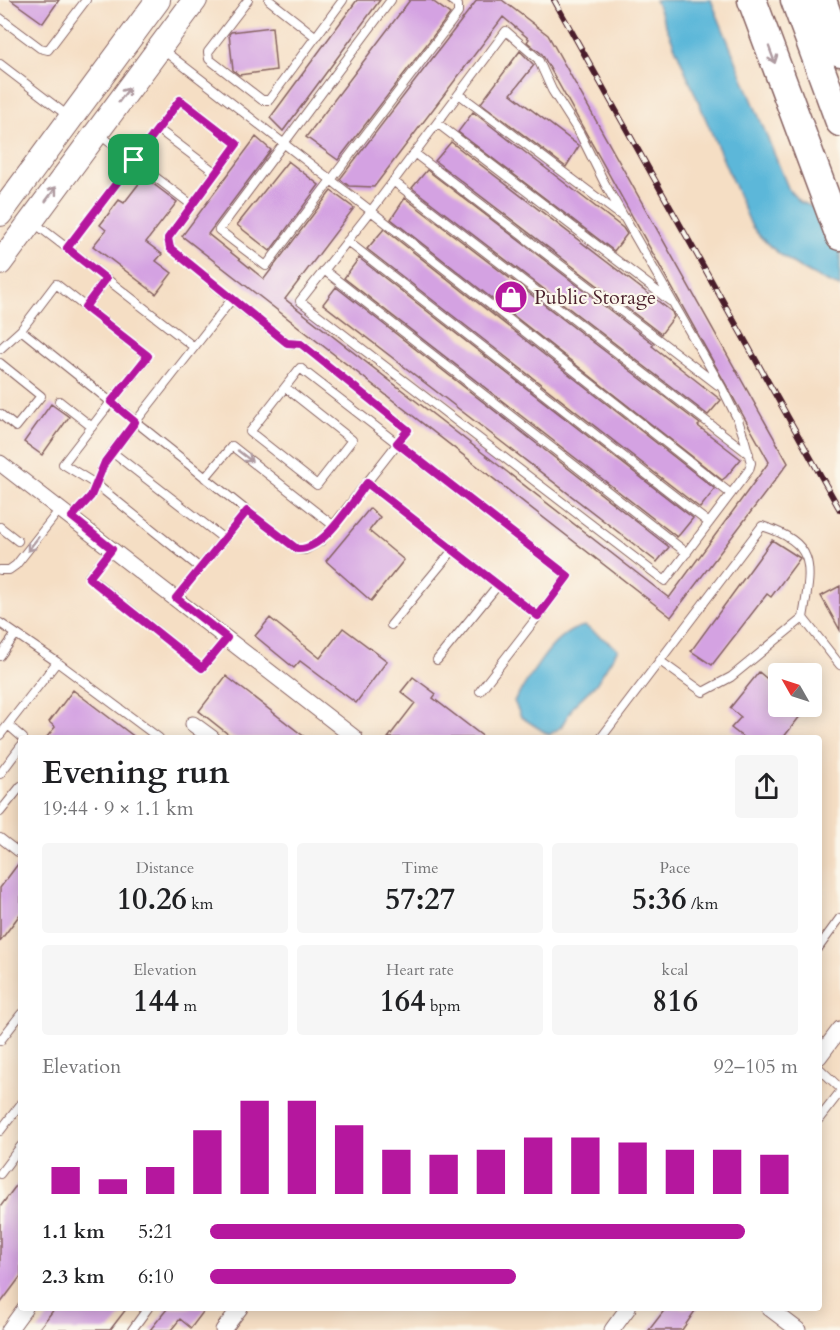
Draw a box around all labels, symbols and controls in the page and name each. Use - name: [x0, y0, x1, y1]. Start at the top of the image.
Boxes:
- one-way arrow: [768, 45, 779, 64]
- one-way arrow: [118, 87, 130, 103]
- pin: [108, 134, 159, 185]
- icon: arrive: [117, 143, 150, 176]
- one-way arrow: [44, 187, 57, 203]
- shop icon: Public Storage: [493, 279, 529, 315]
- place label: Public Storage: [534, 284, 656, 311]
- one-way arrow: [237, 450, 253, 463]
- one-way arrow: [26, 536, 39, 552]
- north arrow: [768, 663, 822, 717]
- map controls: [768, 663, 822, 717]
- text: Evening run: [42, 750, 230, 795]
- button: share: [735, 755, 798, 818]
- text: 19:44 · 9 × 1.1 km: [42, 795, 194, 822]
- text: Distance: [136, 857, 194, 879]
- text: Time: [401, 857, 439, 879]
- text: Pace: [660, 857, 690, 879]
- text: 10.26: [117, 879, 187, 920]
- text: 57:27: [385, 879, 455, 920]
- text: 5:36: [632, 879, 687, 920]
- text: km: [187, 893, 213, 915]
- text: /km: [687, 893, 718, 915]
- text: Elevation: [133, 959, 197, 981]
- text: Heart rate: [386, 959, 454, 981]
- text: kcal: [662, 959, 688, 981]
- text: 144: [133, 981, 179, 1022]
- text: 164: [379, 981, 426, 1022]
- text: 816: [652, 981, 698, 1022]
- text: m: [179, 995, 197, 1017]
- text: bpm: [426, 995, 461, 1017]
- text: Elevation: [42, 1053, 121, 1080]
- text: 92–105 m: [713, 1053, 798, 1080]
- text: 1.1 km: [42, 1218, 105, 1245]
- text: 5:21: [138, 1218, 174, 1245]
- text: 2.3 km: [42, 1263, 105, 1290]
- text: 6:10: [138, 1263, 174, 1290]

